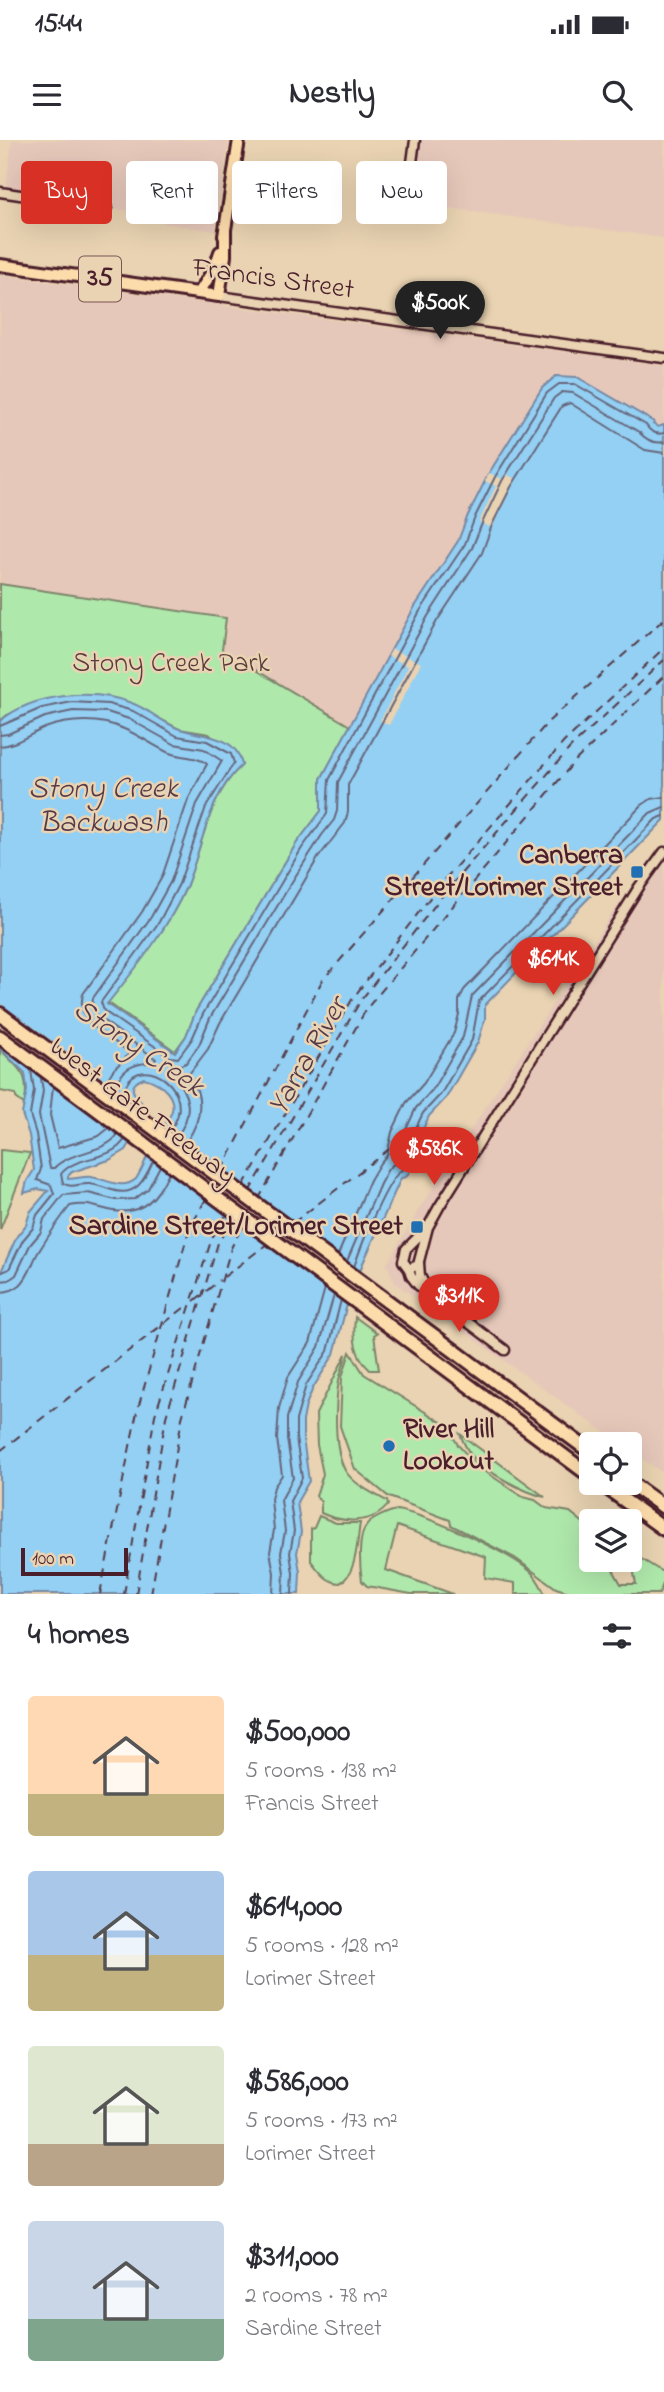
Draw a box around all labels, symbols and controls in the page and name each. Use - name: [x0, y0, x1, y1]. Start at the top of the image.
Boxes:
- text: 15:44: [35, 6, 82, 44]
- text: Nestly: [289, 71, 375, 118]
- icon: menu: [28, 76, 66, 114]
- icon: search: [598, 76, 636, 114]
- chip: Buy: [21, 161, 112, 224]
- chip: Rent: [126, 161, 218, 224]
- chip: Filters: [232, 161, 342, 224]
- chip: New: [356, 161, 447, 224]
- street label: Francis Street: [189, 248, 356, 312]
- road number: 35: [79, 256, 121, 302]
- pin: $500K: [391, 282, 489, 341]
- text: $500K: [411, 287, 469, 320]
- park label: Stony Creek Park: [72, 644, 270, 685]
- water label: Stony Creek Backwash: [28, 768, 180, 846]
- place label: Canberra Street/Lorimer Street: [385, 836, 624, 909]
- marker: Canberra Street/Lorimer Street: [629, 864, 645, 880]
- pin: $614K: [504, 938, 602, 997]
- text: $614K: [527, 943, 579, 976]
- water label: Yarra River: [258, 987, 362, 1124]
- water label: Stony Creek: [64, 989, 214, 1110]
- street label: West Gate Freeway: [40, 1028, 244, 1196]
- pin: $586K: [385, 1128, 483, 1187]
- text: $586K: [406, 1133, 462, 1166]
- place label: Sardine Street/Lorimer Street: [69, 1207, 404, 1248]
- marker: Sardine Street/Lorimer Street: [409, 1219, 425, 1235]
- pin: $311K: [410, 1274, 508, 1334]
- text: $311K: [434, 1280, 484, 1313]
- place label: River Hill Lookout: [403, 1410, 494, 1483]
- map controls: [579, 1432, 642, 1572]
- button: locate: [579, 1432, 642, 1495]
- marker: River Hill Lookout: [381, 1438, 397, 1454]
- button: layers: [579, 1509, 642, 1572]
- scale bar: [21, 1545, 128, 1577]
- text: 100 m: [32, 1546, 74, 1573]
- text: 4 homes: [28, 1614, 130, 1658]
- icon: filters: [598, 1617, 636, 1655]
- text: $500,000: [245, 1711, 350, 1755]
- icon: home: [84, 1724, 168, 1808]
- text: 5 rooms · 138 m²: [245, 1755, 397, 1788]
- text: Francis Street: [245, 1788, 379, 1821]
- text: $614,000: [245, 1886, 342, 1930]
- icon: home: [84, 1899, 168, 1983]
- text: 5 rooms · 128 m²: [245, 1930, 399, 1963]
- text: Lorimer Street: [245, 1963, 376, 1996]
- text: $586,000: [245, 2061, 349, 2105]
- icon: home: [84, 2074, 168, 2158]
- text: 5 rooms · 173 m²: [245, 2105, 398, 2138]
- text: Lorimer Street: [245, 2138, 376, 2171]
- text: $311,000: [245, 2236, 339, 2280]
- icon: home: [84, 2249, 168, 2333]
- text: 2 rooms · 78 m²: [245, 2280, 388, 2313]
- text: Sardine Street: [245, 2313, 382, 2346]

